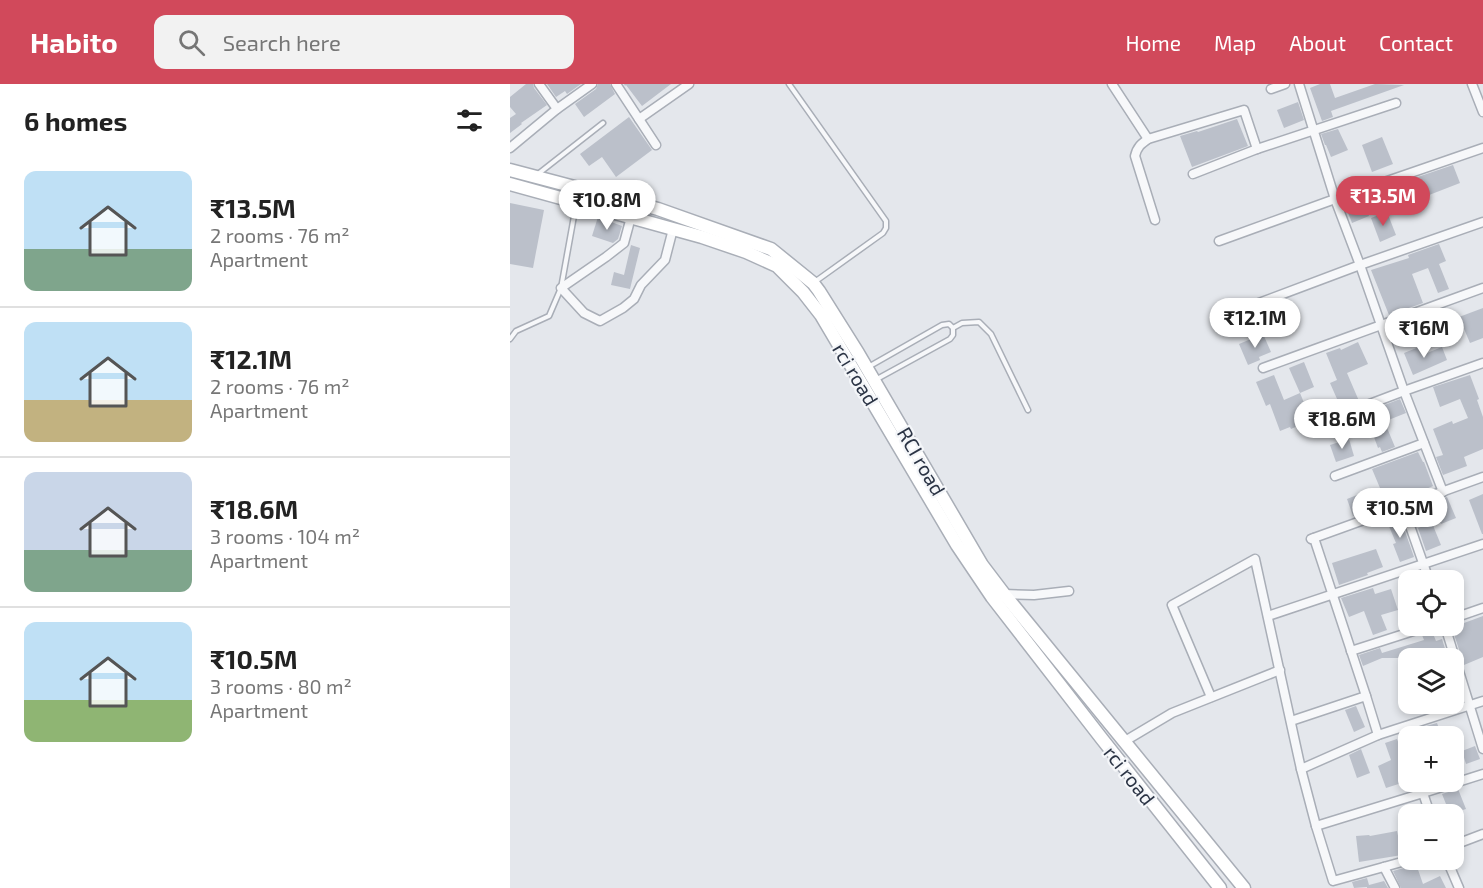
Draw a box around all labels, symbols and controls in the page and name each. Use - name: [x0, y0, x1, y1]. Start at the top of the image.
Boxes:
- search box: [154, 15, 574, 69]
- text: Habito: [30, 25, 118, 59]
- icon: search: [175, 26, 208, 59]
- text: Search here: [223, 29, 341, 55]
- text: Home: [1125, 30, 1181, 55]
- text: Map: [1214, 30, 1256, 55]
- text: About: [1289, 30, 1346, 55]
- text: Contact: [1379, 30, 1453, 55]
- icon: filters: [453, 104, 486, 137]
- text: 6 homes: [24, 105, 127, 136]
- pin: ₹13.5M: [1334, 176, 1432, 227]
- pin: ₹10.8M: [558, 180, 656, 231]
- text: ₹13.5M: [1350, 183, 1416, 207]
- text: ₹10.8M: [573, 187, 641, 211]
- text: ₹13.5M: [210, 192, 296, 223]
- icon: home: [72, 195, 144, 267]
- text: 2 rooms · 76 m²: [210, 223, 349, 247]
- text: Apartment: [210, 247, 308, 271]
- pin: ₹12.1M: [1206, 298, 1304, 349]
- text: ₹12.1M: [1223, 305, 1287, 329]
- pin: ₹16M: [1388, 308, 1460, 359]
- text: ₹16M: [1399, 315, 1449, 339]
- street label: rci road: [828, 338, 884, 410]
- text: ₹12.1M: [210, 343, 292, 374]
- icon: home: [72, 346, 144, 418]
- text: 2 rooms · 76 m²: [210, 374, 349, 398]
- text: Apartment: [210, 398, 308, 422]
- pin: ₹18.6M: [1293, 399, 1391, 450]
- text: ₹18.6M: [1308, 406, 1376, 430]
- street label: RCI road: [893, 423, 951, 499]
- pin: ₹10.5M: [1351, 488, 1449, 539]
- text: ₹18.6M: [210, 493, 298, 524]
- text: ₹10.5M: [1366, 495, 1434, 519]
- icon: home: [72, 496, 144, 568]
- text: 3 rooms · 104 m²: [210, 524, 360, 548]
- text: Apartment: [210, 548, 308, 572]
- map controls: [1398, 570, 1464, 870]
- button: locate: [1398, 570, 1464, 636]
- text: ₹10.5M: [210, 643, 298, 674]
- icon: home: [72, 646, 144, 718]
- button: layers: [1398, 648, 1464, 714]
- text: 3 rooms · 80 m²: [210, 674, 352, 698]
- text: Apartment: [210, 698, 308, 722]
- button: +: [1398, 726, 1464, 792]
- street label: rci road: [1099, 741, 1161, 809]
- button: −: [1398, 804, 1464, 870]

